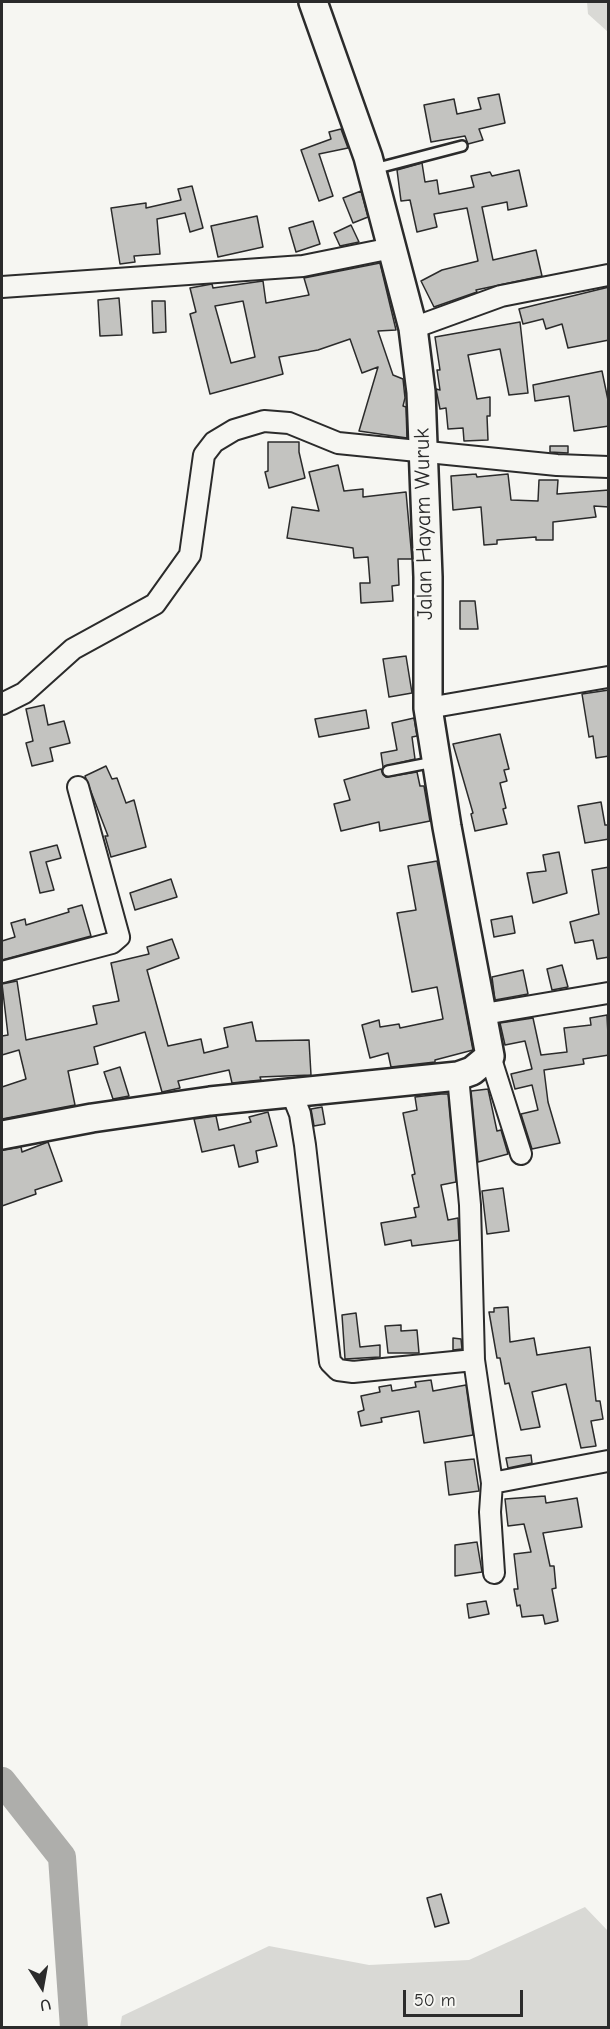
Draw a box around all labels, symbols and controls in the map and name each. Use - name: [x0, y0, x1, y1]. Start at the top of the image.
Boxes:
- street label: Jalan Hayam Wuruk: [409, 428, 439, 620]
- north arrow: [12, 1957, 72, 2017]
- scale bar: [406, 1978, 526, 2016]
- text: 50 m: [414, 1990, 456, 2011]
- text: U: [38, 1995, 52, 2015]

